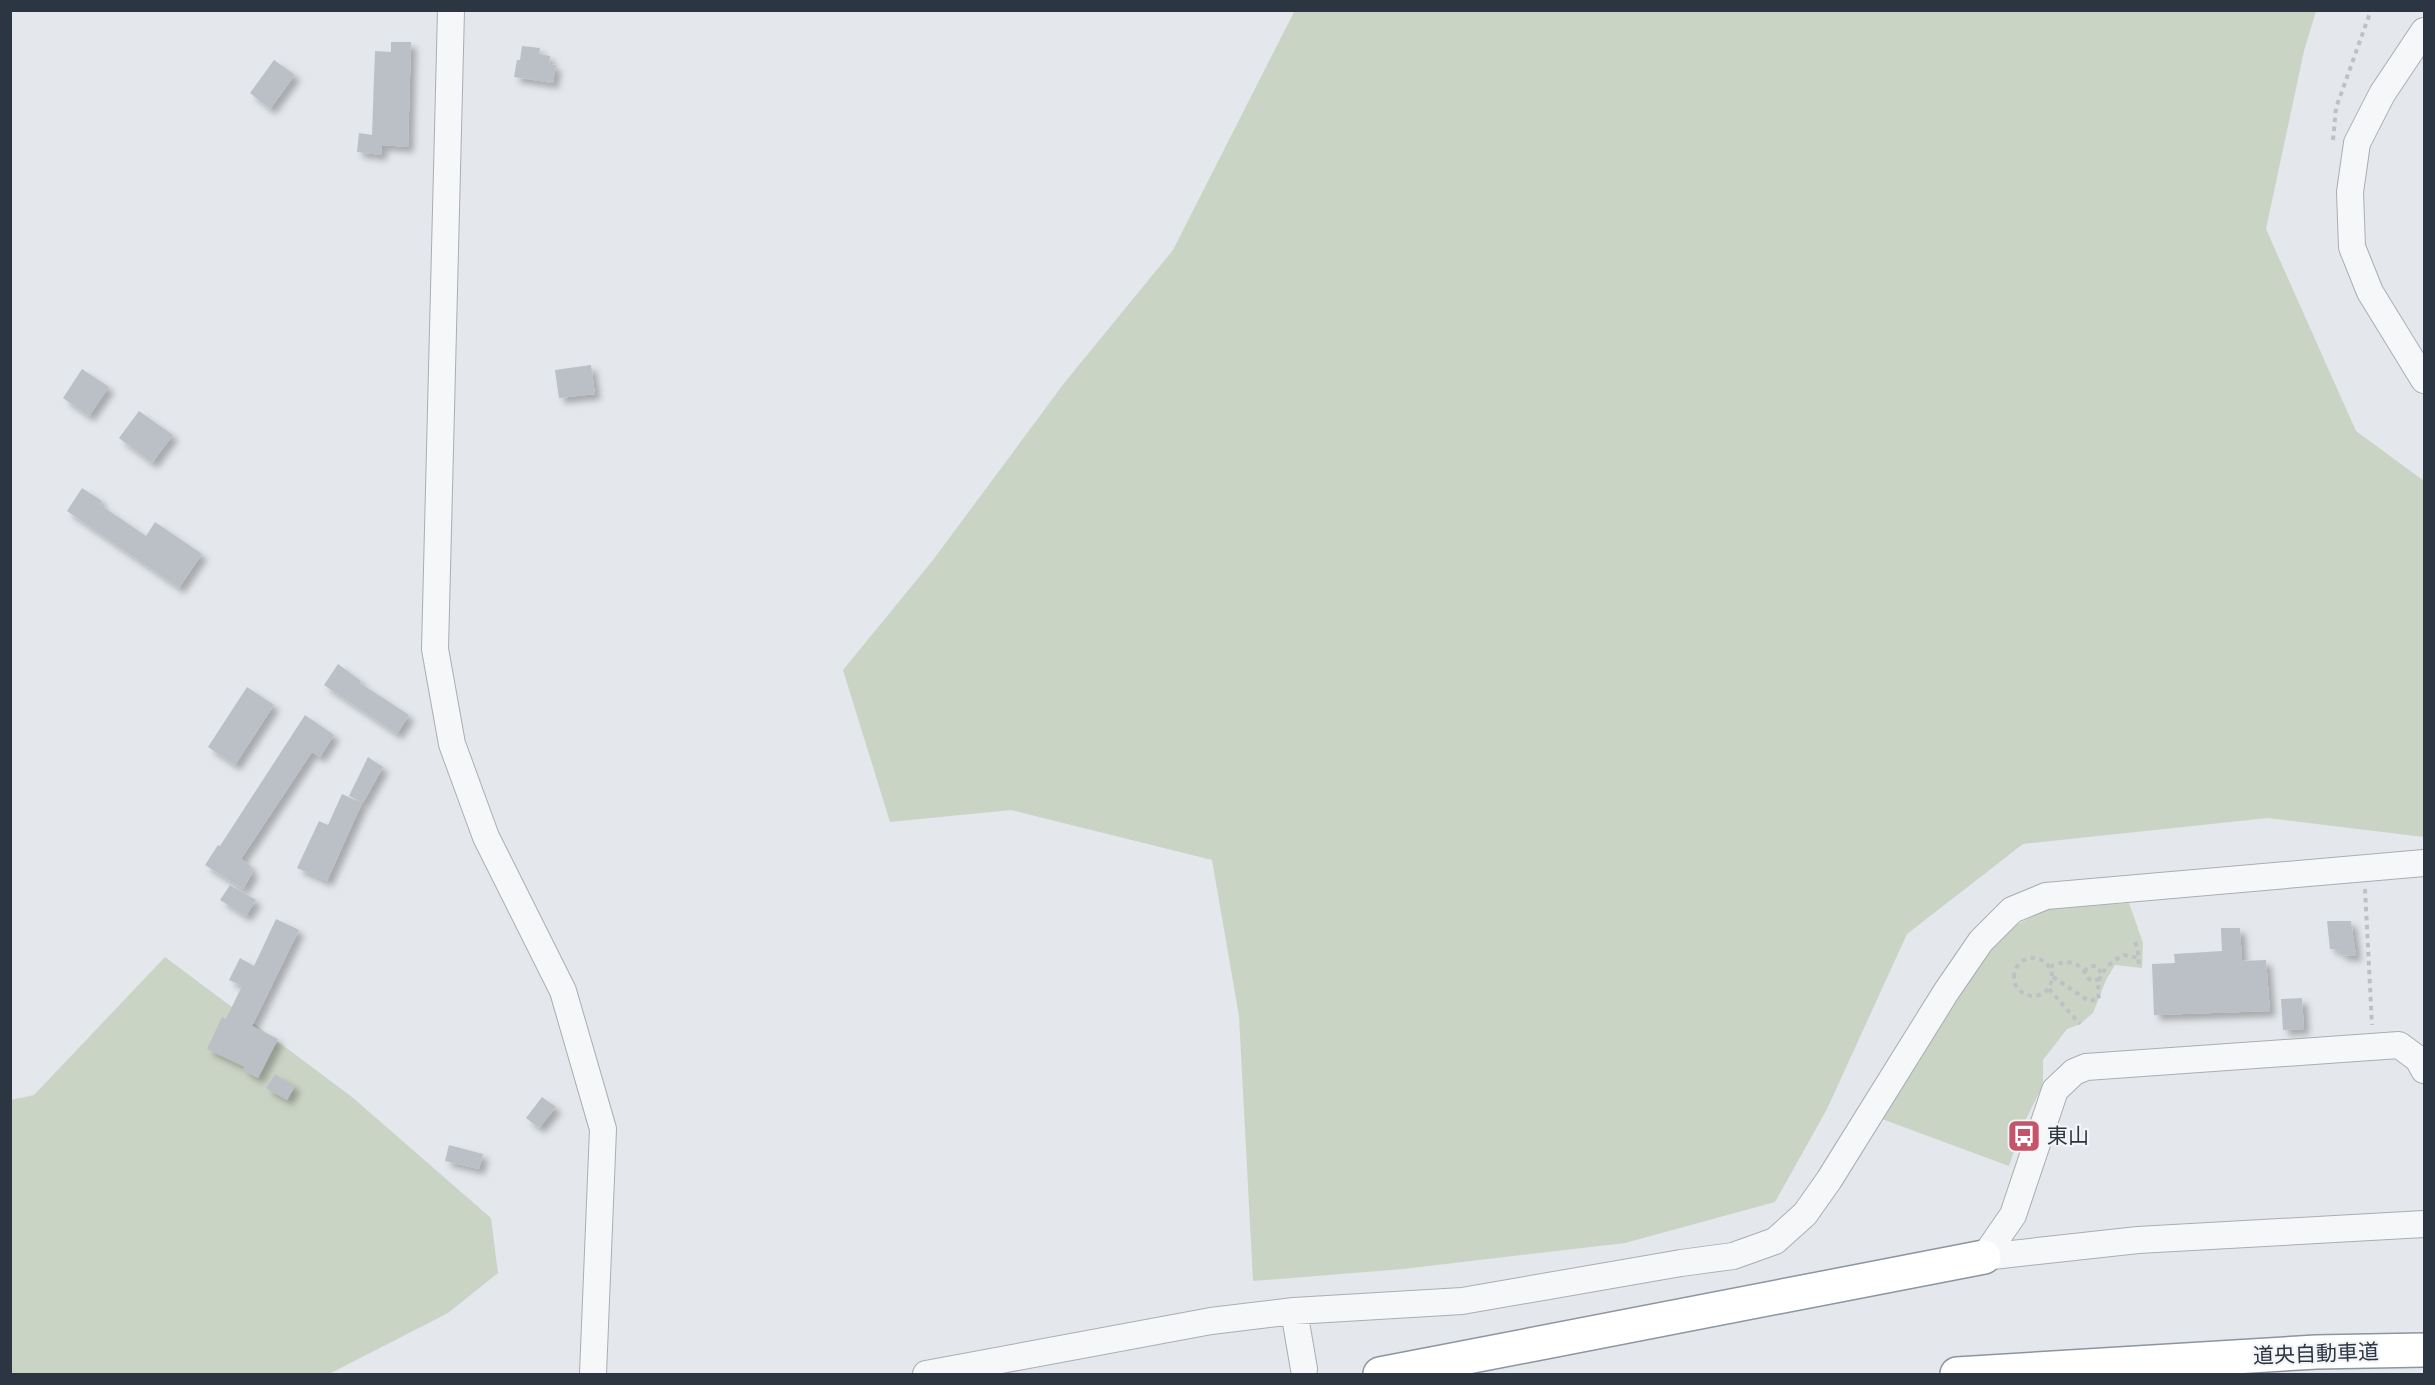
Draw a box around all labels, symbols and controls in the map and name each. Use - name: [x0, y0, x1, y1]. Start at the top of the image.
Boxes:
- bus stop icon: 東山: [2006, 1118, 2042, 1154]
- place label: 東山: [2047, 1122, 2089, 1149]
- street label: 道央自動車道: [2253, 1338, 2379, 1369]

